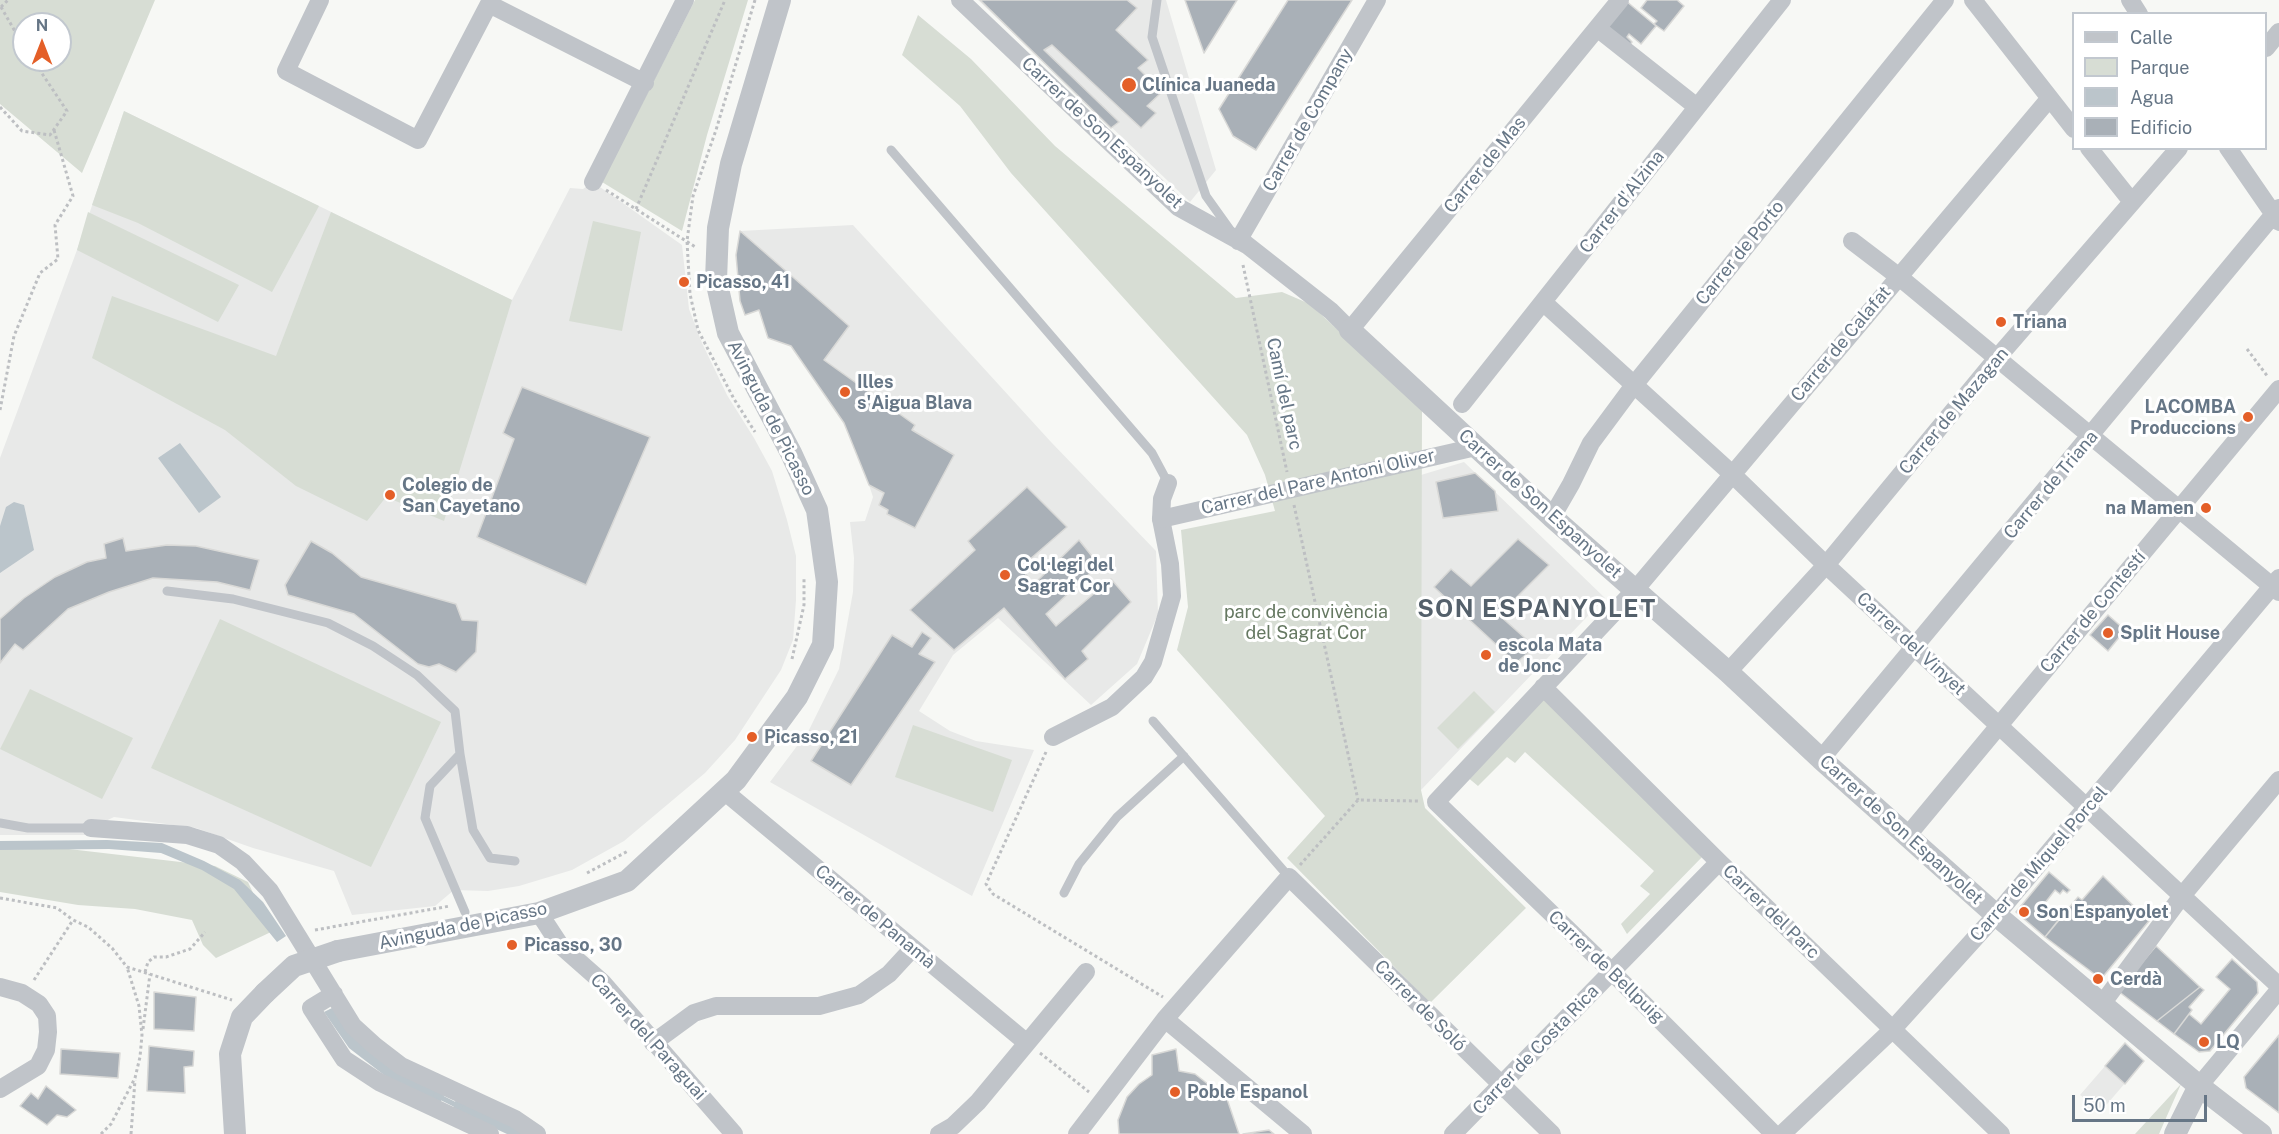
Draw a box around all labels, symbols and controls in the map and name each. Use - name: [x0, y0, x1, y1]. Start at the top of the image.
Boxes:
- north arrow: [12, 12, 72, 72]
- legend: [2072, 12, 2267, 150]
- text: N: [36, 16, 48, 35]
- text: Calle: [2130, 27, 2173, 48]
- street label: Carrer de Company: [1258, 45, 1358, 195]
- street label: Carrer de Son Espanyolet: [1017, 53, 1187, 213]
- text: Parque: [2130, 57, 2190, 78]
- place label: Clínica Juaneda: [1142, 74, 1275, 96]
- marker: Clínica Juaneda: [1120, 76, 1138, 94]
- text: Agua: [2130, 87, 2174, 108]
- street label: Carrer de Mas: [1440, 112, 1530, 218]
- text: Edificio: [2130, 117, 2192, 138]
- street label: Carrer d'Alzina: [1575, 146, 1669, 258]
- street label: Carrer de Porto: [1691, 196, 1789, 310]
- place label: Picasso, 41: [696, 271, 790, 293]
- marker: Picasso, 41: [677, 275, 691, 289]
- street label: Carrer de Calafat: [1786, 282, 1896, 406]
- place label: Triana: [2013, 311, 2067, 333]
- marker: Triana: [1994, 315, 2008, 329]
- street label: Camí del parc: [1262, 336, 1306, 452]
- street label: Avinguda de Picasso: [722, 337, 820, 499]
- street label: Carrer de Mazagan: [1895, 343, 2013, 479]
- place label: Illes s'Aigua Blava: [857, 371, 972, 413]
- marker: Illes s'Aigua Blava: [838, 385, 852, 399]
- place label: LACOMBA Produccions: [2130, 396, 2236, 438]
- marker: LACOMBA Produccions: [2241, 410, 2255, 424]
- street label: Carrer de Son Espanyolet: [1454, 425, 1626, 583]
- street label: Carrer de Triana: [1999, 426, 2103, 544]
- street label: Carrer del Pare Antoni Oliver: [1199, 445, 1437, 519]
- place label: Colegio de San Cayetano: [402, 474, 520, 516]
- marker: Colegio de San Cayetano: [383, 488, 397, 502]
- place label: na Mamen: [2105, 497, 2194, 519]
- marker: na Mamen: [2199, 501, 2213, 515]
- street label: Carrer de Contestí: [2036, 547, 2150, 677]
- place label: Col·legi del Sagrat Cor: [1017, 554, 1114, 596]
- marker: Col·legi del Sagrat Cor: [998, 568, 1012, 582]
- street label: Carrer del Vinyet: [1852, 588, 1970, 700]
- district label: SON ESPANYOLET: [1417, 596, 1657, 624]
- park label: parc de convivència del Sagrat Cor: [1224, 601, 1388, 644]
- place label: Split House: [2120, 622, 2220, 644]
- marker: Split House: [2101, 626, 2115, 640]
- place label: escola Mata de Jonc: [1498, 634, 1602, 676]
- marker: escola Mata de Jonc: [1479, 648, 1493, 662]
- place label: Picasso, 21: [764, 726, 858, 748]
- marker: Picasso, 21: [745, 730, 759, 744]
- street label: Carrer de Son Espanyolet: [1815, 751, 1987, 909]
- street label: Carrer de Miquel Porcel: [1966, 782, 2112, 946]
- street label: Carrer de Panamà: [811, 860, 939, 974]
- street label: Carrer del Parc: [1718, 860, 1824, 964]
- street label: Avinguda de Picasso: [377, 898, 549, 954]
- place label: Son Espanyolet: [2036, 901, 2169, 923]
- marker: Son Espanyolet: [2017, 905, 2031, 919]
- street label: Carrer de Bellpuig: [1544, 906, 1668, 1028]
- place label: Picasso, 30: [524, 934, 622, 956]
- marker: Picasso, 30: [505, 938, 519, 952]
- street label: Carrer de Soló: [1370, 956, 1470, 1056]
- place label: Cerdà: [2110, 968, 2162, 990]
- street label: Carrer del Paraguai: [586, 969, 710, 1105]
- marker: Cerdà: [2091, 972, 2105, 986]
- street label: Carrer de Costa Rica: [1469, 981, 1603, 1119]
- place label: LQ: [2216, 1031, 2240, 1053]
- marker: LQ: [2197, 1035, 2211, 1049]
- place label: Poble Espanol: [1187, 1081, 1308, 1103]
- scale bar: [2075, 1083, 2210, 1121]
- marker: Poble Espanol: [1168, 1085, 1182, 1099]
- text: 50 m: [2083, 1095, 2126, 1116]

